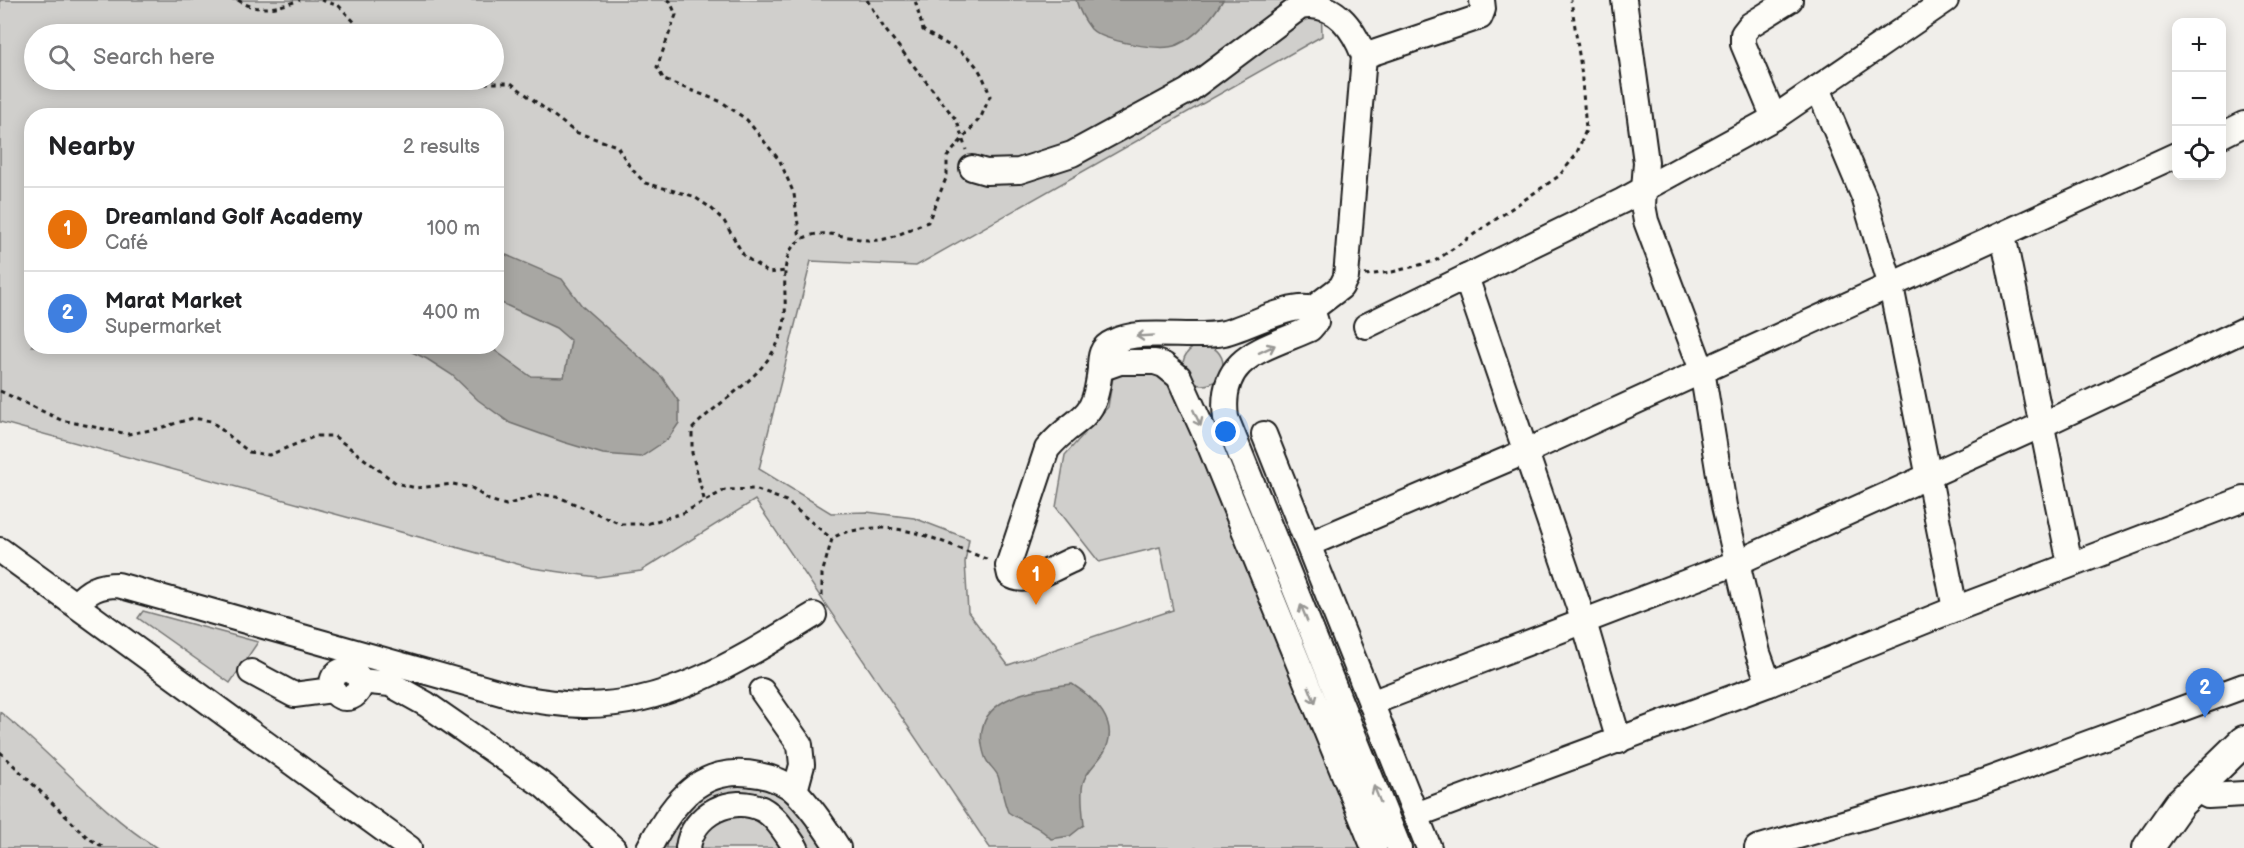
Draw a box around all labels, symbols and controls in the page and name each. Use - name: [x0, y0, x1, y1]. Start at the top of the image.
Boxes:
- map controls: [2172, 18, 2226, 180]
- button: +: [2172, 18, 2226, 72]
- search box: [24, 24, 504, 90]
- icon: search: [45, 41, 78, 74]
- text: Search here: [93, 44, 215, 71]
- button: −: [2172, 72, 2226, 126]
- button: locate: [2172, 126, 2226, 180]
- text: Nearby: [48, 132, 135, 163]
- text: 2 results: [403, 135, 480, 159]
- text: Dreamland Golf Academy: [105, 204, 363, 231]
- text: 1: [63, 217, 72, 241]
- text: 100 m: [427, 217, 480, 241]
- text: Café: [105, 231, 148, 255]
- text: Marat Market: [105, 288, 242, 315]
- text: 2: [62, 301, 73, 325]
- text: 400 m: [422, 301, 480, 325]
- text: Supermarket: [105, 315, 221, 339]
- one-way arrow: [1135, 331, 1155, 342]
- one-way arrow: [1257, 342, 1275, 354]
- one-way arrow: [1192, 408, 1204, 426]
- your location: [1211, 417, 1240, 446]
- pin: 1: [1016, 556, 1056, 605]
- one-way arrow: [1298, 604, 1309, 623]
- pin: 2: [2186, 668, 2224, 718]
- one-way arrow: [1307, 685, 1318, 704]
- one-way arrow: [1371, 785, 1382, 803]

